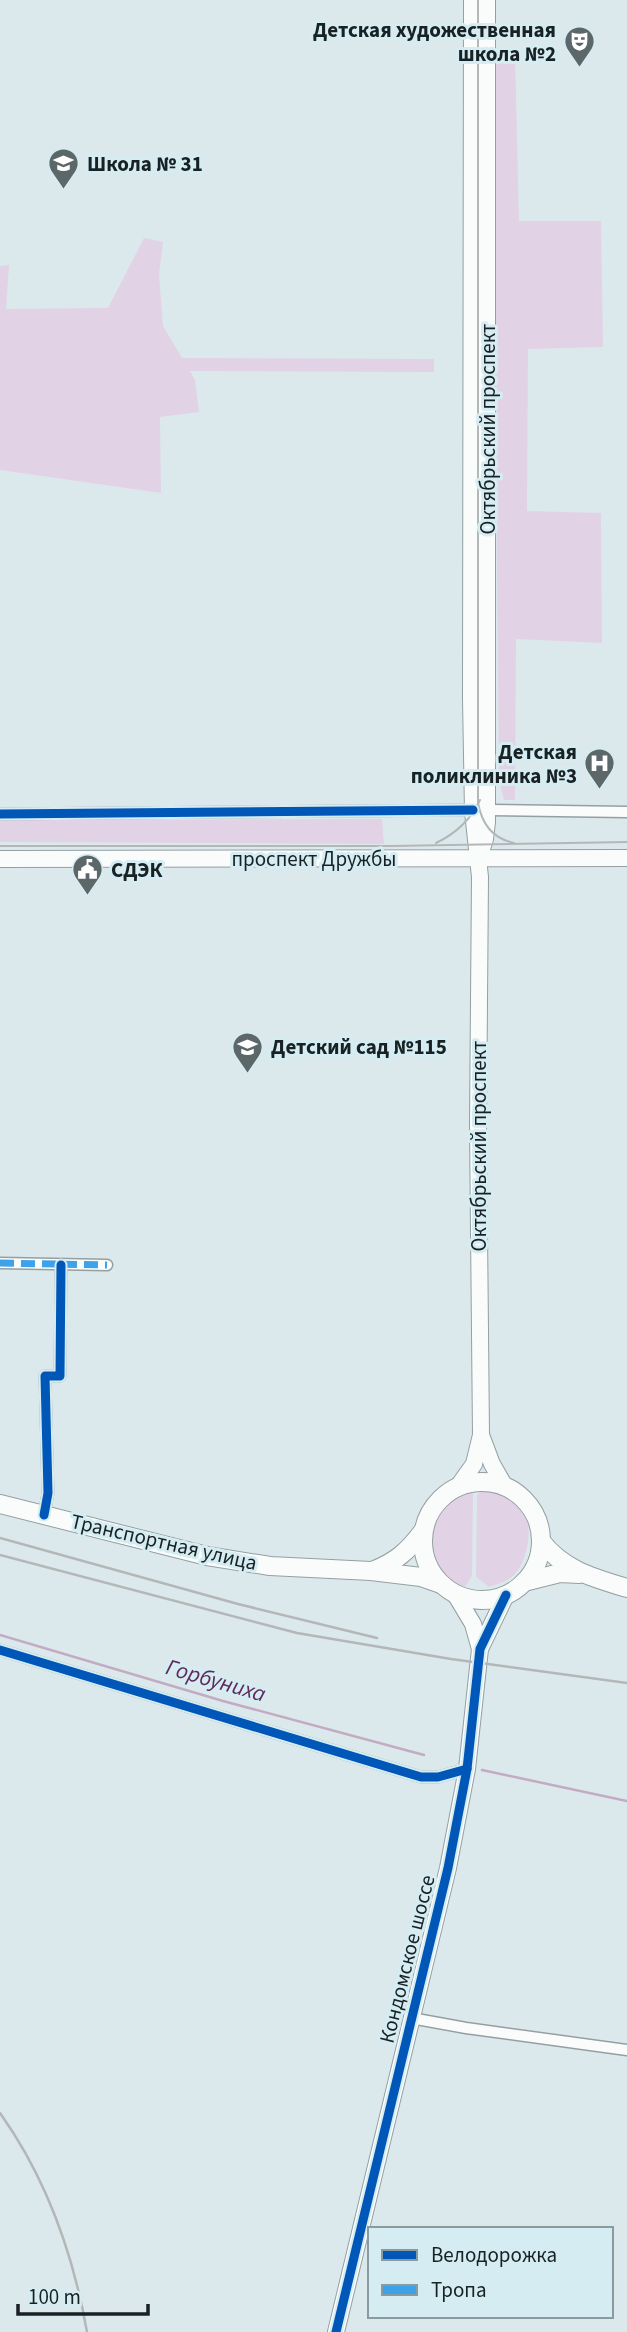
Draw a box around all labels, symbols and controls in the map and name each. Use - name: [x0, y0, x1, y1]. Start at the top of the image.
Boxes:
- place label: Детская художественная школа №2: [313, 15, 556, 69]
- theatre icon: Детская художественная школа №2: [562, 25, 596, 69]
- school or university icon: Школа № 31: [47, 147, 81, 191]
- place label: Школа № 31: [87, 149, 203, 179]
- street label: Октябрьский проспект: [473, 323, 503, 534]
- place label: Детская поликлиника №3: [411, 737, 577, 791]
- hospital icon: Детская поликлиника №3: [583, 747, 617, 791]
- street label: проспект Дружбы: [231, 844, 397, 874]
- public building icon: СДЭК: [71, 853, 105, 897]
- place label: СДЭК: [111, 855, 164, 885]
- school or university icon: Детский сад №115: [231, 1030, 265, 1074]
- place label: Детский сад №115: [271, 1032, 447, 1062]
- street label: Октябрьский проспект: [464, 1040, 494, 1251]
- street label: Транспортная улица: [68, 1506, 260, 1578]
- water label: Горбуниха: [162, 1650, 270, 1711]
- street label: Кондомское шоссе: [372, 1872, 442, 2046]
- legend: [368, 2227, 613, 2318]
- text: Велодорожка: [431, 2240, 557, 2270]
- scale bar: [18, 2272, 147, 2316]
- text: Тропа: [431, 2275, 487, 2305]
- text: 100 m: [28, 2282, 81, 2312]

